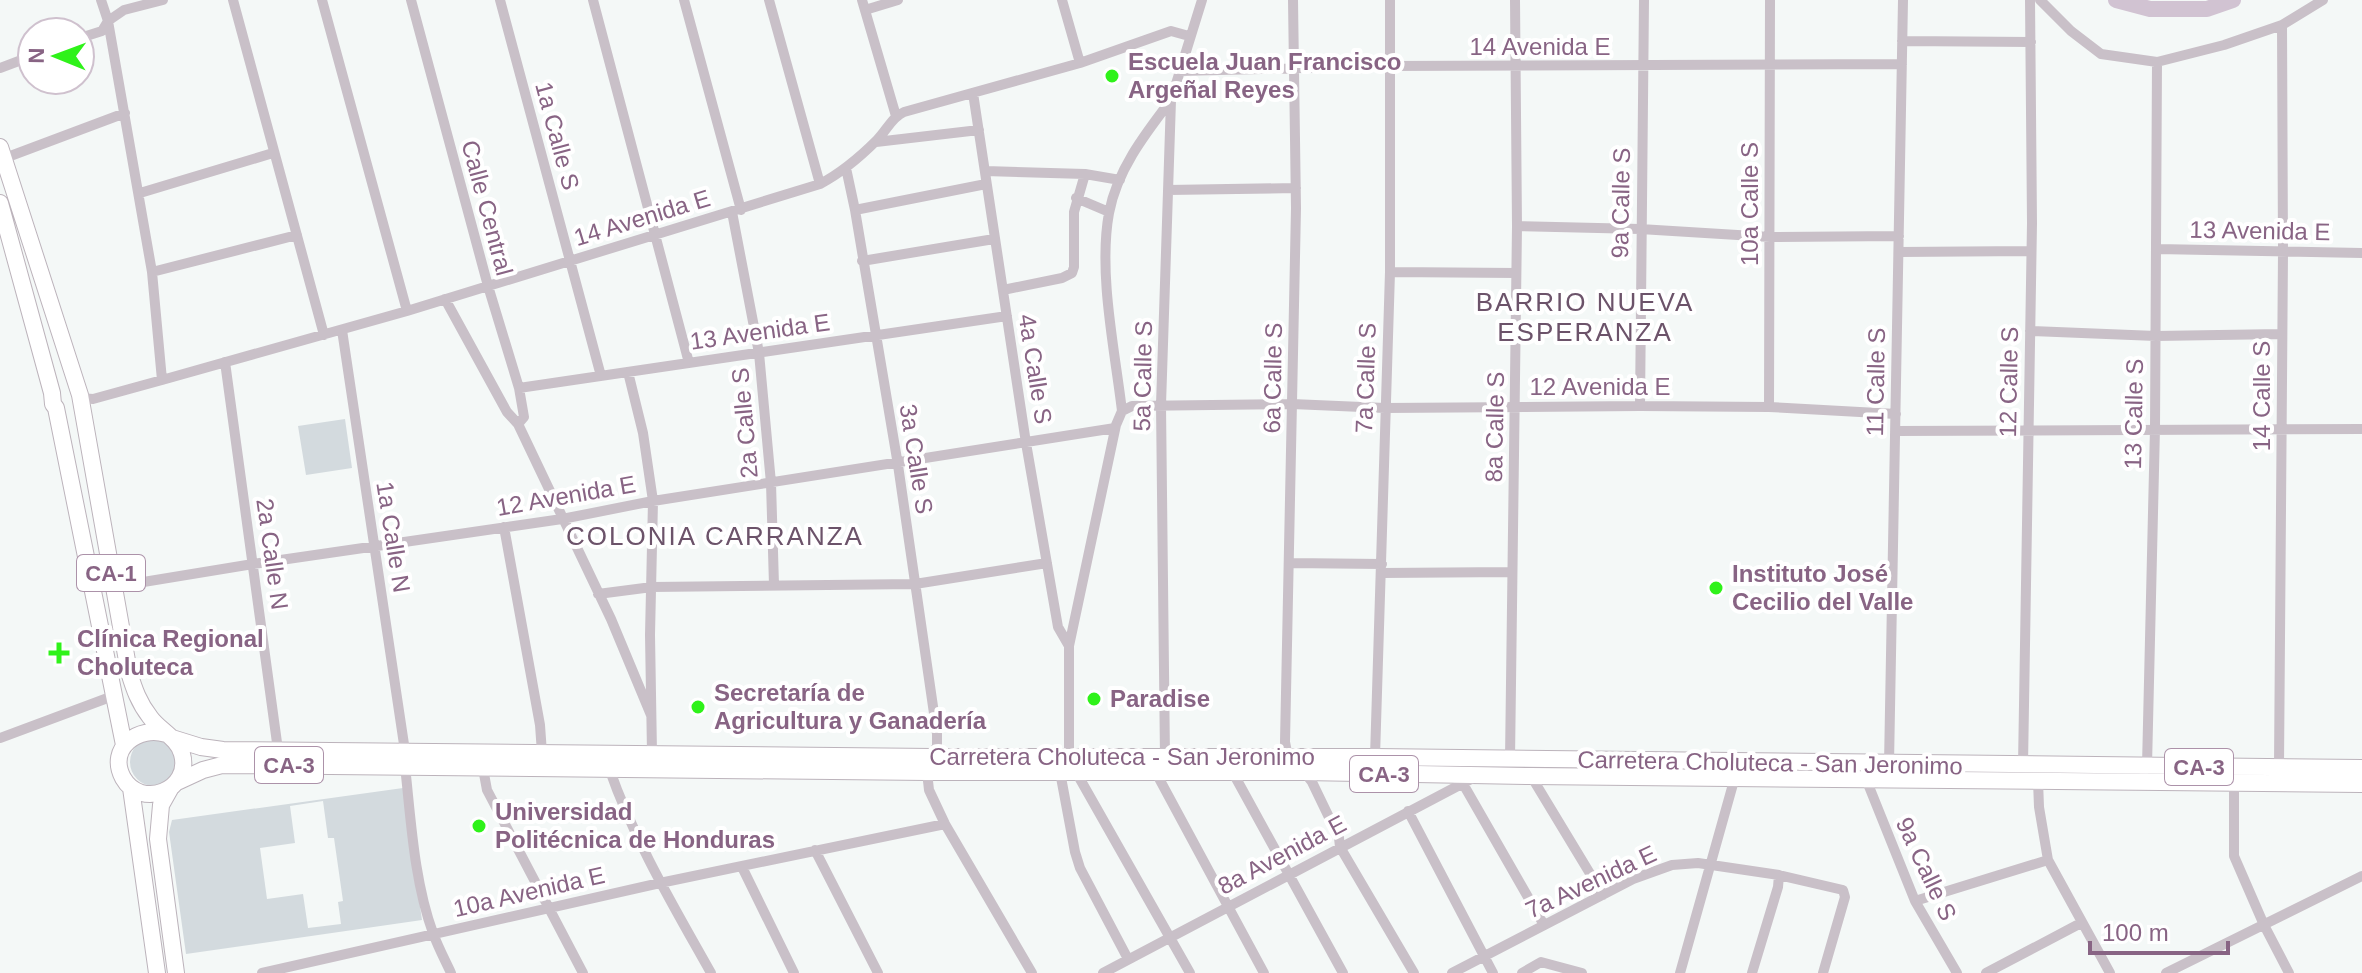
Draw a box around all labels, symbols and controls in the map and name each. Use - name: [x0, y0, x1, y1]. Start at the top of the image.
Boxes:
- north arrow: [16, 16, 96, 96]
- street label: 14 Avenida E: [1469, 33, 1611, 60]
- text: N: [24, 47, 49, 64]
- place label: Escuela Juan Francisco Argeñal Reyes: [1128, 48, 1401, 103]
- marker: Escuela Juan Francisco Argeñal Reyes: [1103, 67, 1121, 85]
- street label: 1a Calle S: [530, 79, 585, 193]
- street label: Calle Central: [456, 137, 518, 278]
- street label: 10a Calle S: [1736, 142, 1763, 266]
- street label: 9a Calle S: [1606, 147, 1635, 259]
- street label: 14 Avenida E: [570, 184, 713, 251]
- street label: 13 Avenida E: [2189, 216, 2331, 245]
- district label: BARRIO NUEVA ESPERANZA: [1476, 287, 1694, 347]
- street label: 13 Avenida E: [688, 308, 832, 355]
- street label: 4a Calle S: [1013, 312, 1057, 426]
- street label: 5a Calle S: [1128, 320, 1157, 432]
- street label: 6a Calle S: [1258, 322, 1287, 434]
- street label: 7a Calle S: [1350, 322, 1381, 434]
- street label: 12 Calle S: [1994, 326, 2023, 438]
- street label: 11 Calle S: [1861, 327, 1890, 437]
- street label: 14 Calle S: [2248, 341, 2275, 451]
- street label: 13 Calle S: [2119, 358, 2148, 470]
- street label: 2a Calle S: [726, 367, 763, 479]
- street label: 8a Calle S: [1480, 371, 1509, 483]
- street label: 12 Avenida E: [1529, 373, 1671, 400]
- street label: 3a Calle S: [894, 402, 938, 516]
- street label: 12 Avenida E: [494, 470, 638, 521]
- street label: 1a Calle N: [371, 479, 416, 594]
- street label: 2a Calle N: [251, 497, 294, 611]
- district label: COLONIA CARRANZA: [566, 521, 864, 551]
- road number: CA-1: [77, 555, 145, 591]
- place label: Instituto José Cecilio del Valle: [1732, 560, 1913, 615]
- marker: Instituto José Cecilio del Valle: [1707, 579, 1725, 597]
- place label: Clínica Regional Choluteca: [77, 625, 264, 680]
- marker: Clínica Regional Choluteca: [48, 642, 70, 664]
- place label: Secretaría de Agricultura y Ganadería: [714, 679, 987, 734]
- place label: Paradise: [1110, 685, 1210, 712]
- marker: Paradise: [1085, 690, 1103, 708]
- marker: Secretaría de Agricultura y Ganadería: [689, 698, 707, 716]
- street label: Carretera Choluteca - San Jeronimo: [929, 743, 1315, 770]
- street label: Carretera Choluteca - San Jeronimo: [1577, 746, 1963, 779]
- road number: CA-3: [255, 747, 323, 783]
- road number: CA-3: [2165, 749, 2233, 785]
- road number: CA-3: [1350, 756, 1418, 792]
- place label: Universidad Politécnica de Honduras: [495, 798, 775, 853]
- street label: 8a Avenida E: [1213, 810, 1350, 900]
- street label: 9a Calle S: [1891, 813, 1962, 925]
- marker: Universidad Politécnica de Honduras: [470, 817, 488, 835]
- street label: 7a Avenida E: [1521, 840, 1660, 924]
- street label: 10a Avenida E: [451, 861, 607, 922]
- scale bar: [2090, 905, 2228, 955]
- text: 100 m: [2102, 919, 2169, 946]

